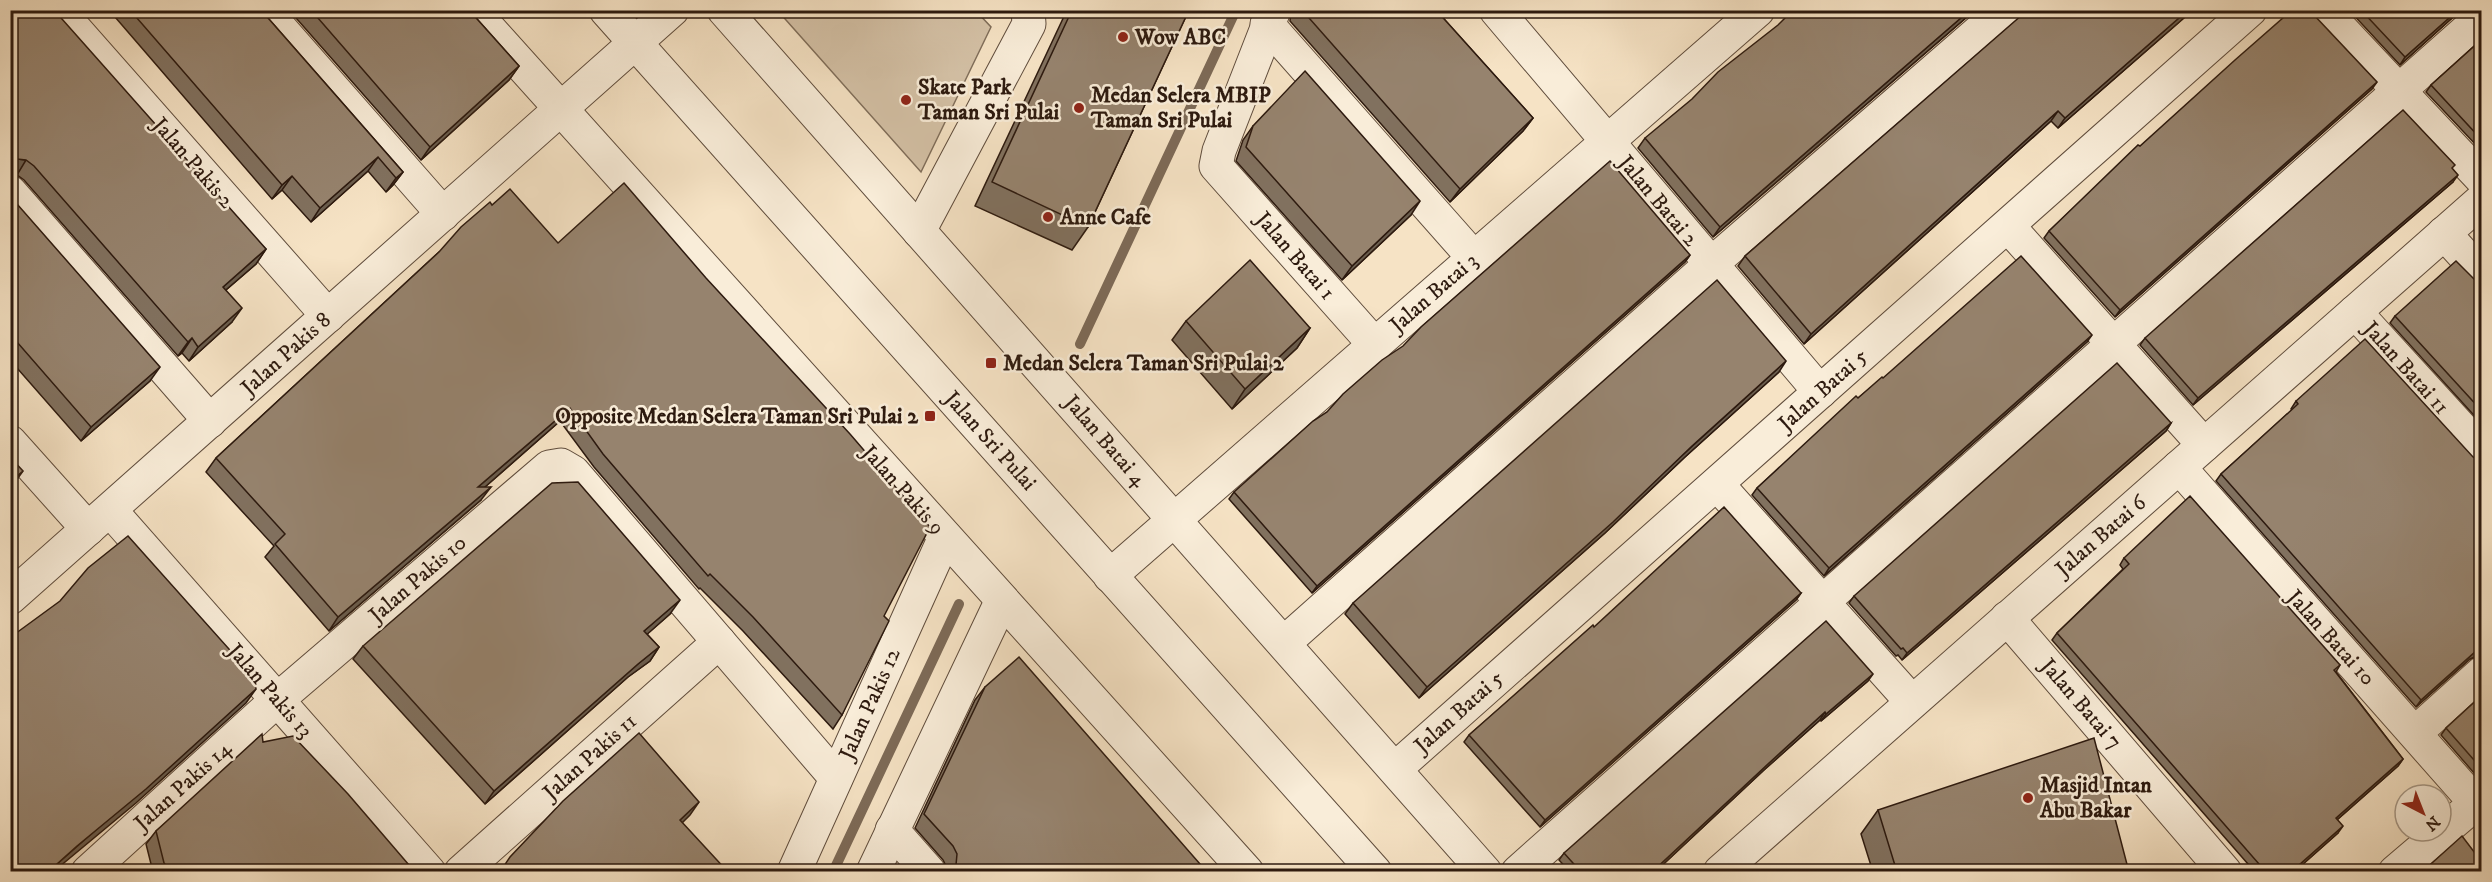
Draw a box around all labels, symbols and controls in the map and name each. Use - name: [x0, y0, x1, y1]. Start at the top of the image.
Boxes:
- place label: Wow ABC: [1134, 24, 1226, 51]
- marker: Wow ABC: [1116, 30, 1130, 44]
- place label: Skate Park Taman Sri Pulai: [917, 74, 1060, 126]
- place label: Medan Selera MBIP Taman Sri Pulai: [1090, 82, 1271, 134]
- marker: Skate Park Taman Sri Pulai: [899, 93, 913, 107]
- marker: Medan Selera MBIP Taman Sri Pulai: [1072, 101, 1086, 115]
- street label: Jalan Pakis 2: [145, 111, 240, 214]
- street label: Jalan Batai 2: [1611, 148, 1704, 252]
- place label: Anne Cafe: [1059, 204, 1151, 231]
- street label: Jalan Batai 1: [1248, 205, 1341, 306]
- marker: Anne Cafe: [1041, 210, 1055, 224]
- street label: Jalan Batai 3: [1383, 247, 1484, 340]
- street label: Jalan Pakis 8: [234, 307, 337, 403]
- street label: Jalan Batai 11: [2356, 314, 2455, 420]
- street label: Jalan Batai 5: [1771, 343, 1873, 438]
- place label: Medan Selera Taman Sri Pulai 2: [1003, 350, 1285, 377]
- marker: Medan Selera Taman Sri Pulai 2: [984, 356, 998, 370]
- street label: Jalan Sri Pulai: [937, 384, 1042, 496]
- street label: Jalan Batai 4: [1057, 388, 1153, 493]
- place label: Opposite Medan Selera Taman Sri Pulai 2: [555, 403, 919, 430]
- marker: Opposite Medan Selera Taman Sri Pulai 2: [923, 409, 937, 423]
- street label: Jalan Pakis 9: [854, 438, 950, 540]
- street label: Jalan Batai 6: [2049, 488, 2153, 584]
- street label: Jalan Pakis 10: [362, 529, 472, 630]
- street label: Jalan Batai 10: [2280, 583, 2381, 692]
- street label: Jalan Pakis 13: [220, 637, 319, 744]
- street label: Jalan Pakis 12: [833, 644, 907, 766]
- street label: Jalan Batai 7: [2033, 652, 2128, 755]
- street label: Jalan Batai 5: [1407, 665, 1509, 760]
- street label: Jalan Pakis 11: [536, 708, 642, 807]
- street label: Jalan Pakis 14: [127, 734, 238, 838]
- place label: Masjid Intan Abu Bakar: [2039, 772, 2152, 824]
- north arrow: [2393, 783, 2453, 843]
- marker: Masjid Intan Abu Bakar: [2021, 791, 2035, 805]
- text: N: [2421, 812, 2444, 835]

